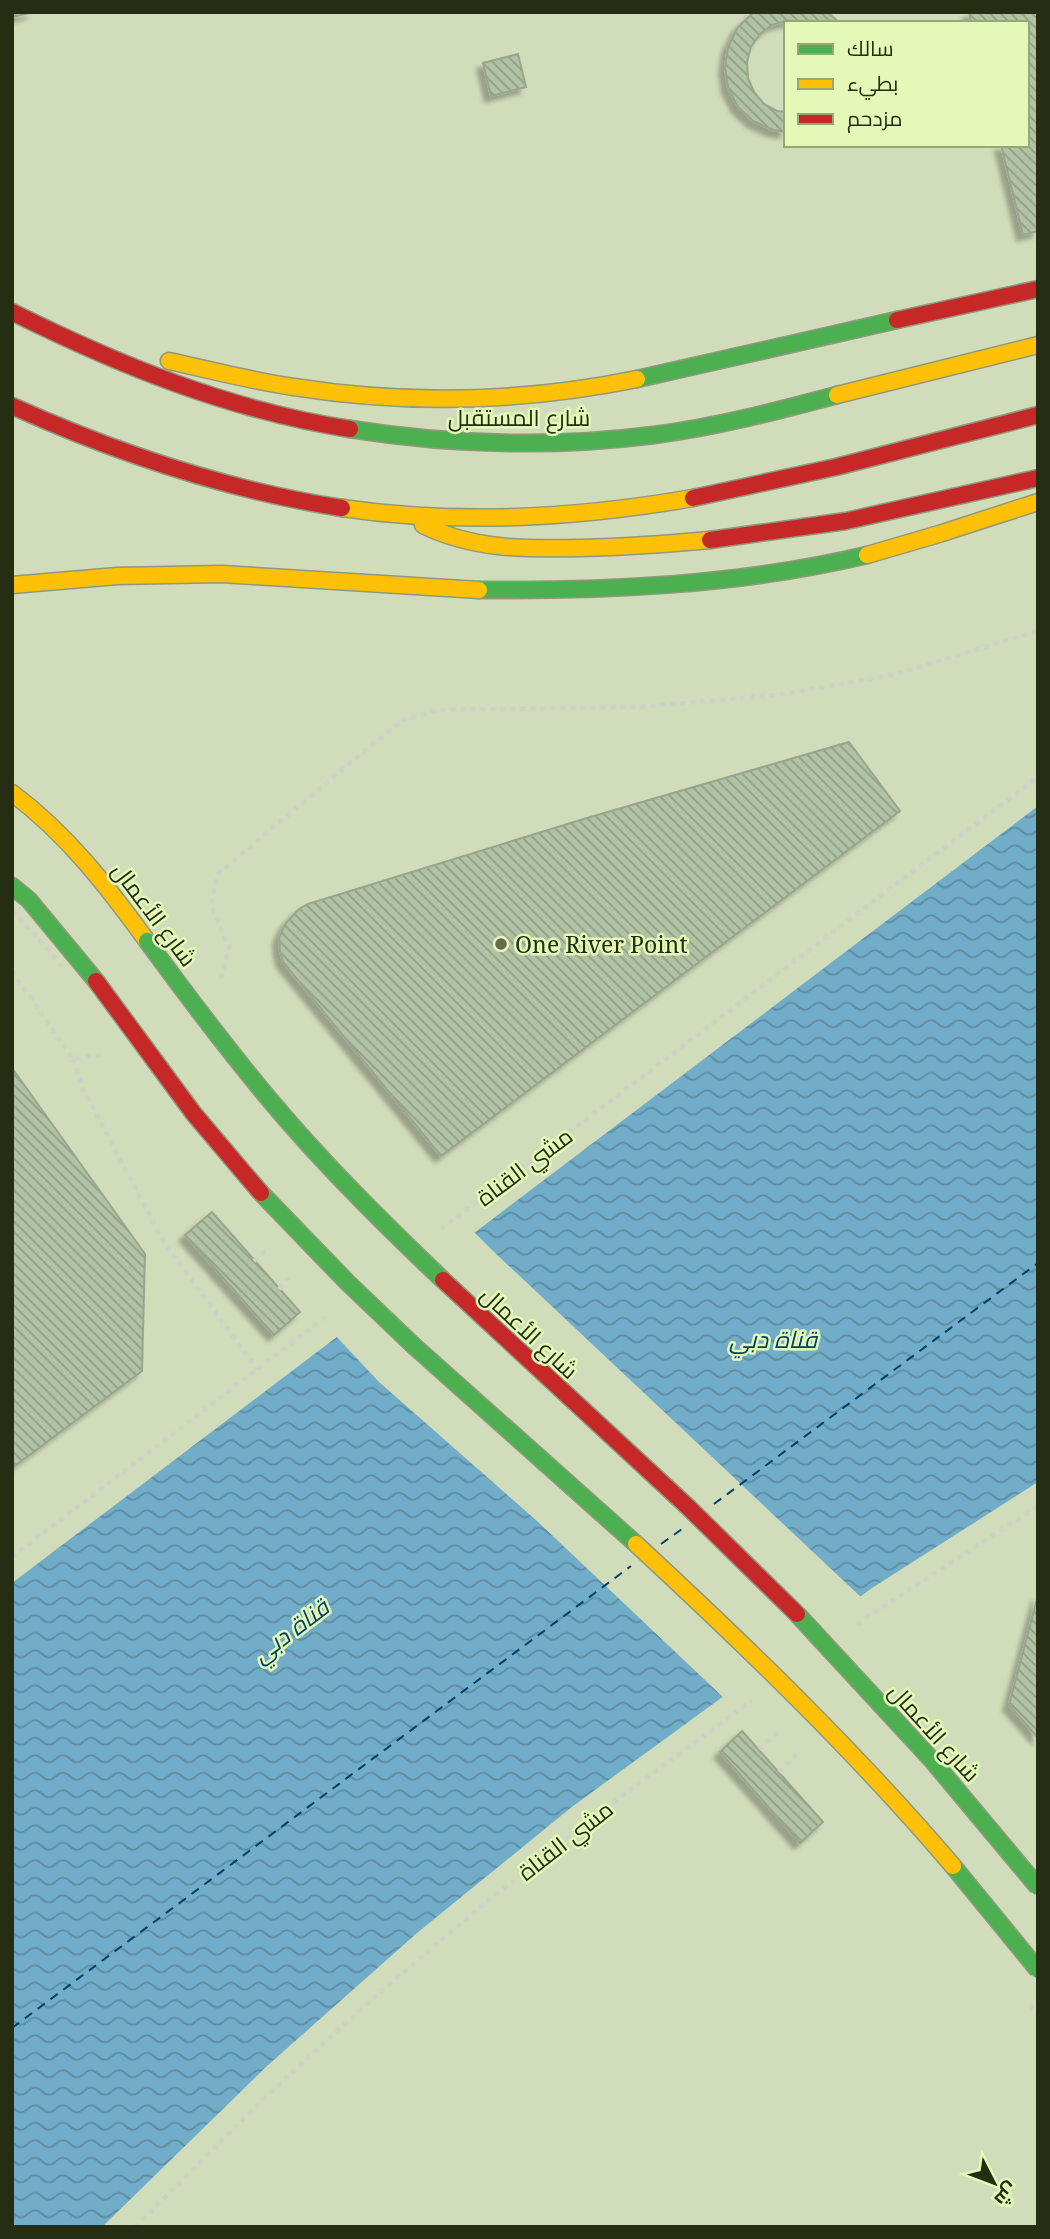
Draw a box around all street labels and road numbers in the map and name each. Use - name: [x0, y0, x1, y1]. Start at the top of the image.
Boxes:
- street label: شارع المستقبل: [448, 401, 590, 434]
- street label: شارع الأعمال: [104, 855, 205, 973]
- street label: مشي القناة: [469, 1119, 580, 1214]
- street label: شارع الأعمال: [474, 1278, 586, 1386]
- street label: شارع الأعمال: [881, 1676, 988, 1789]
- street label: مشي القناة: [511, 1793, 621, 1889]

